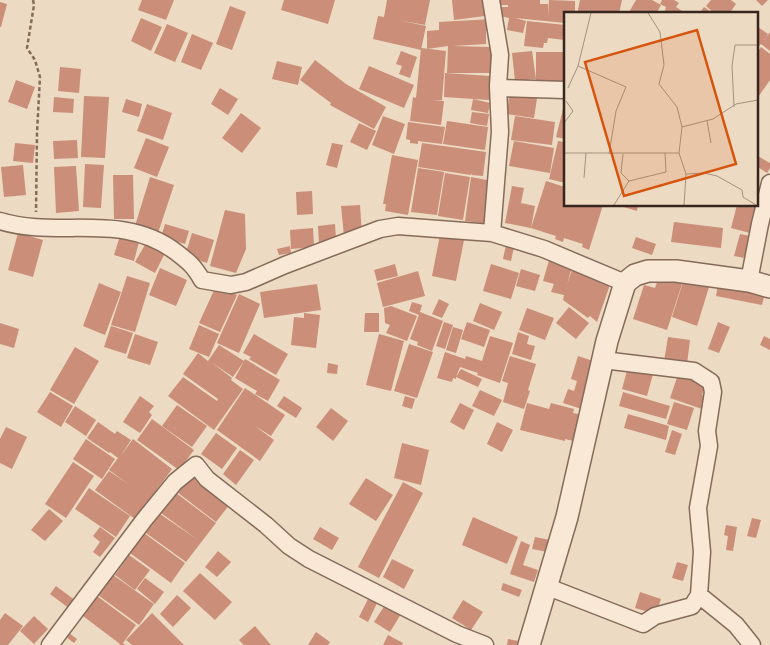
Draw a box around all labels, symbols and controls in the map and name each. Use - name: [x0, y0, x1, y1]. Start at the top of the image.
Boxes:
- inset map: [564, 12, 758, 206]

